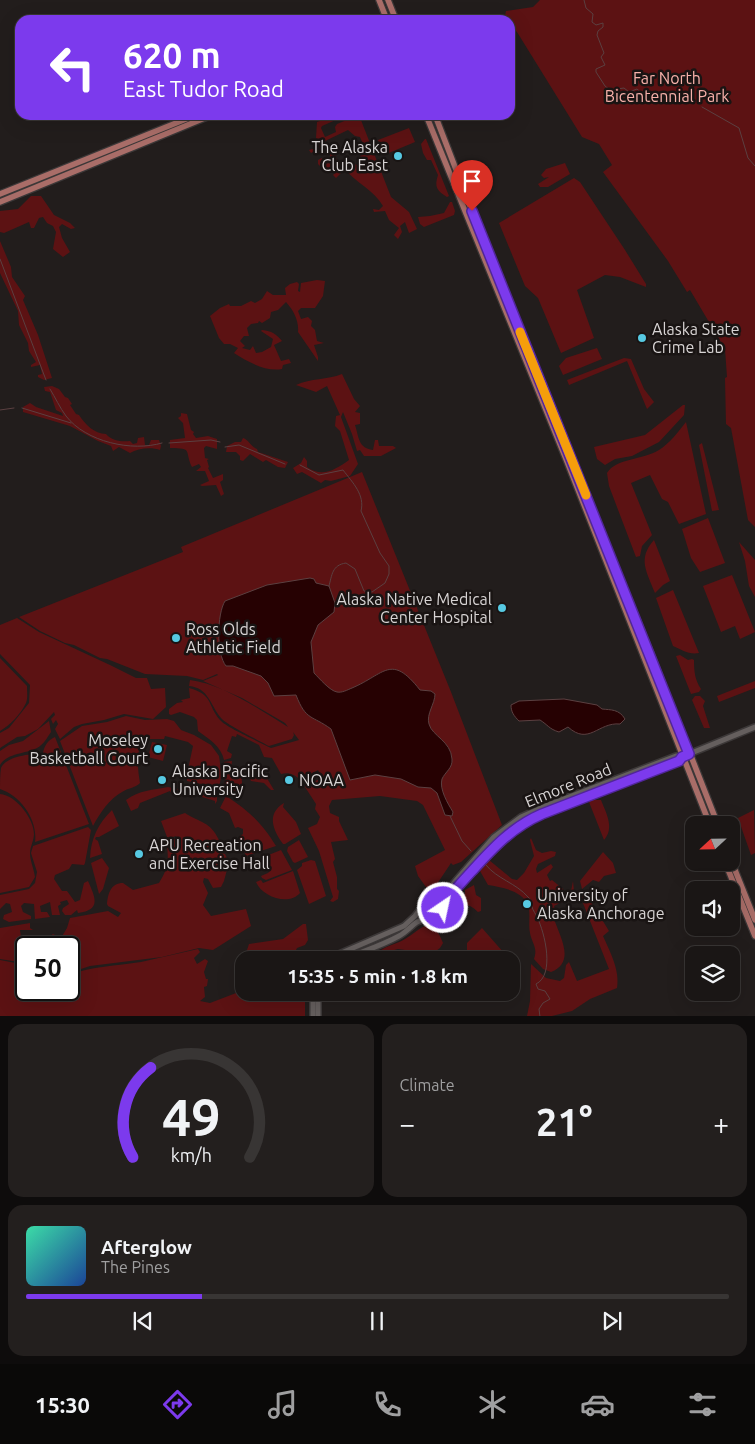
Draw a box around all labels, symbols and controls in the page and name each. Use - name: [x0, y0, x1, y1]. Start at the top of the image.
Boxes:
- icon: left: [40, 35, 105, 100]
- text: 620 m: [123, 35, 221, 75]
- park label: Far North Bicentennial Park: [605, 69, 729, 105]
- text: East Tudor Road: [123, 76, 284, 101]
- place label: The Alaska Club East: [311, 138, 389, 174]
- marker: The Alaska Club East: [392, 150, 404, 162]
- pin: [451, 160, 493, 211]
- icon: arrive: [458, 167, 486, 195]
- place label: Alaska State Crime Lab: [652, 320, 740, 356]
- marker: Alaska State Crime Lab: [636, 332, 648, 344]
- place label: Alaska Native Medical Center Hospital: [336, 590, 492, 626]
- marker: Alaska Native Medical Center Hospital: [496, 602, 508, 614]
- place label: Ross Olds Athletic Field: [186, 620, 281, 656]
- marker: Ross Olds Athletic Field: [170, 632, 182, 644]
- place label: Moseley Basketball Court: [29, 731, 149, 767]
- marker: Moseley Basketball Court: [152, 743, 164, 755]
- street label: Elmore Road: [522, 759, 614, 811]
- place label: Alaska Pacific University: [172, 762, 269, 798]
- place label: NOAA: [299, 771, 345, 789]
- marker: Alaska Pacific University: [156, 774, 168, 786]
- marker: NOAA: [283, 774, 295, 786]
- north arrow: [685, 816, 740, 871]
- map controls: [685, 816, 740, 1001]
- place label: APU Recreation and Exercise Hall: [149, 836, 270, 872]
- marker: APU Recreation and Exercise Hall: [133, 848, 145, 860]
- position arrow: [416, 881, 468, 933]
- button: sound: [685, 881, 740, 936]
- place label: University of Alaska Anchorage: [537, 886, 665, 922]
- marker: University of Alaska Anchorage: [521, 898, 533, 910]
- speed limit sign: 50: [15, 936, 80, 1001]
- button: layers: [685, 946, 740, 1001]
- text: 15:35 · 5 min · 1.8 km: [287, 965, 468, 987]
- text: Climate: [400, 1076, 455, 1094]
- text: 49: [161, 1088, 220, 1146]
- text: 21°: [536, 1101, 592, 1143]
- text: −: [400, 1108, 415, 1139]
- text: +: [713, 1108, 729, 1139]
- text: km/h: [170, 1145, 211, 1165]
- text: Afterglow: [101, 1236, 192, 1258]
- text: The Pines: [101, 1258, 170, 1276]
- icon: previous: [129, 1307, 157, 1335]
- icon: pause: [363, 1307, 391, 1335]
- icon: next: [598, 1307, 626, 1335]
- icon: directions: [160, 1387, 195, 1422]
- icon: music: [265, 1387, 300, 1422]
- icon: phone: [370, 1387, 405, 1422]
- icon: climate: [475, 1387, 510, 1422]
- icon: car: [580, 1387, 615, 1422]
- icon: filters: [685, 1387, 720, 1422]
- text: 15:30: [35, 1392, 90, 1417]

